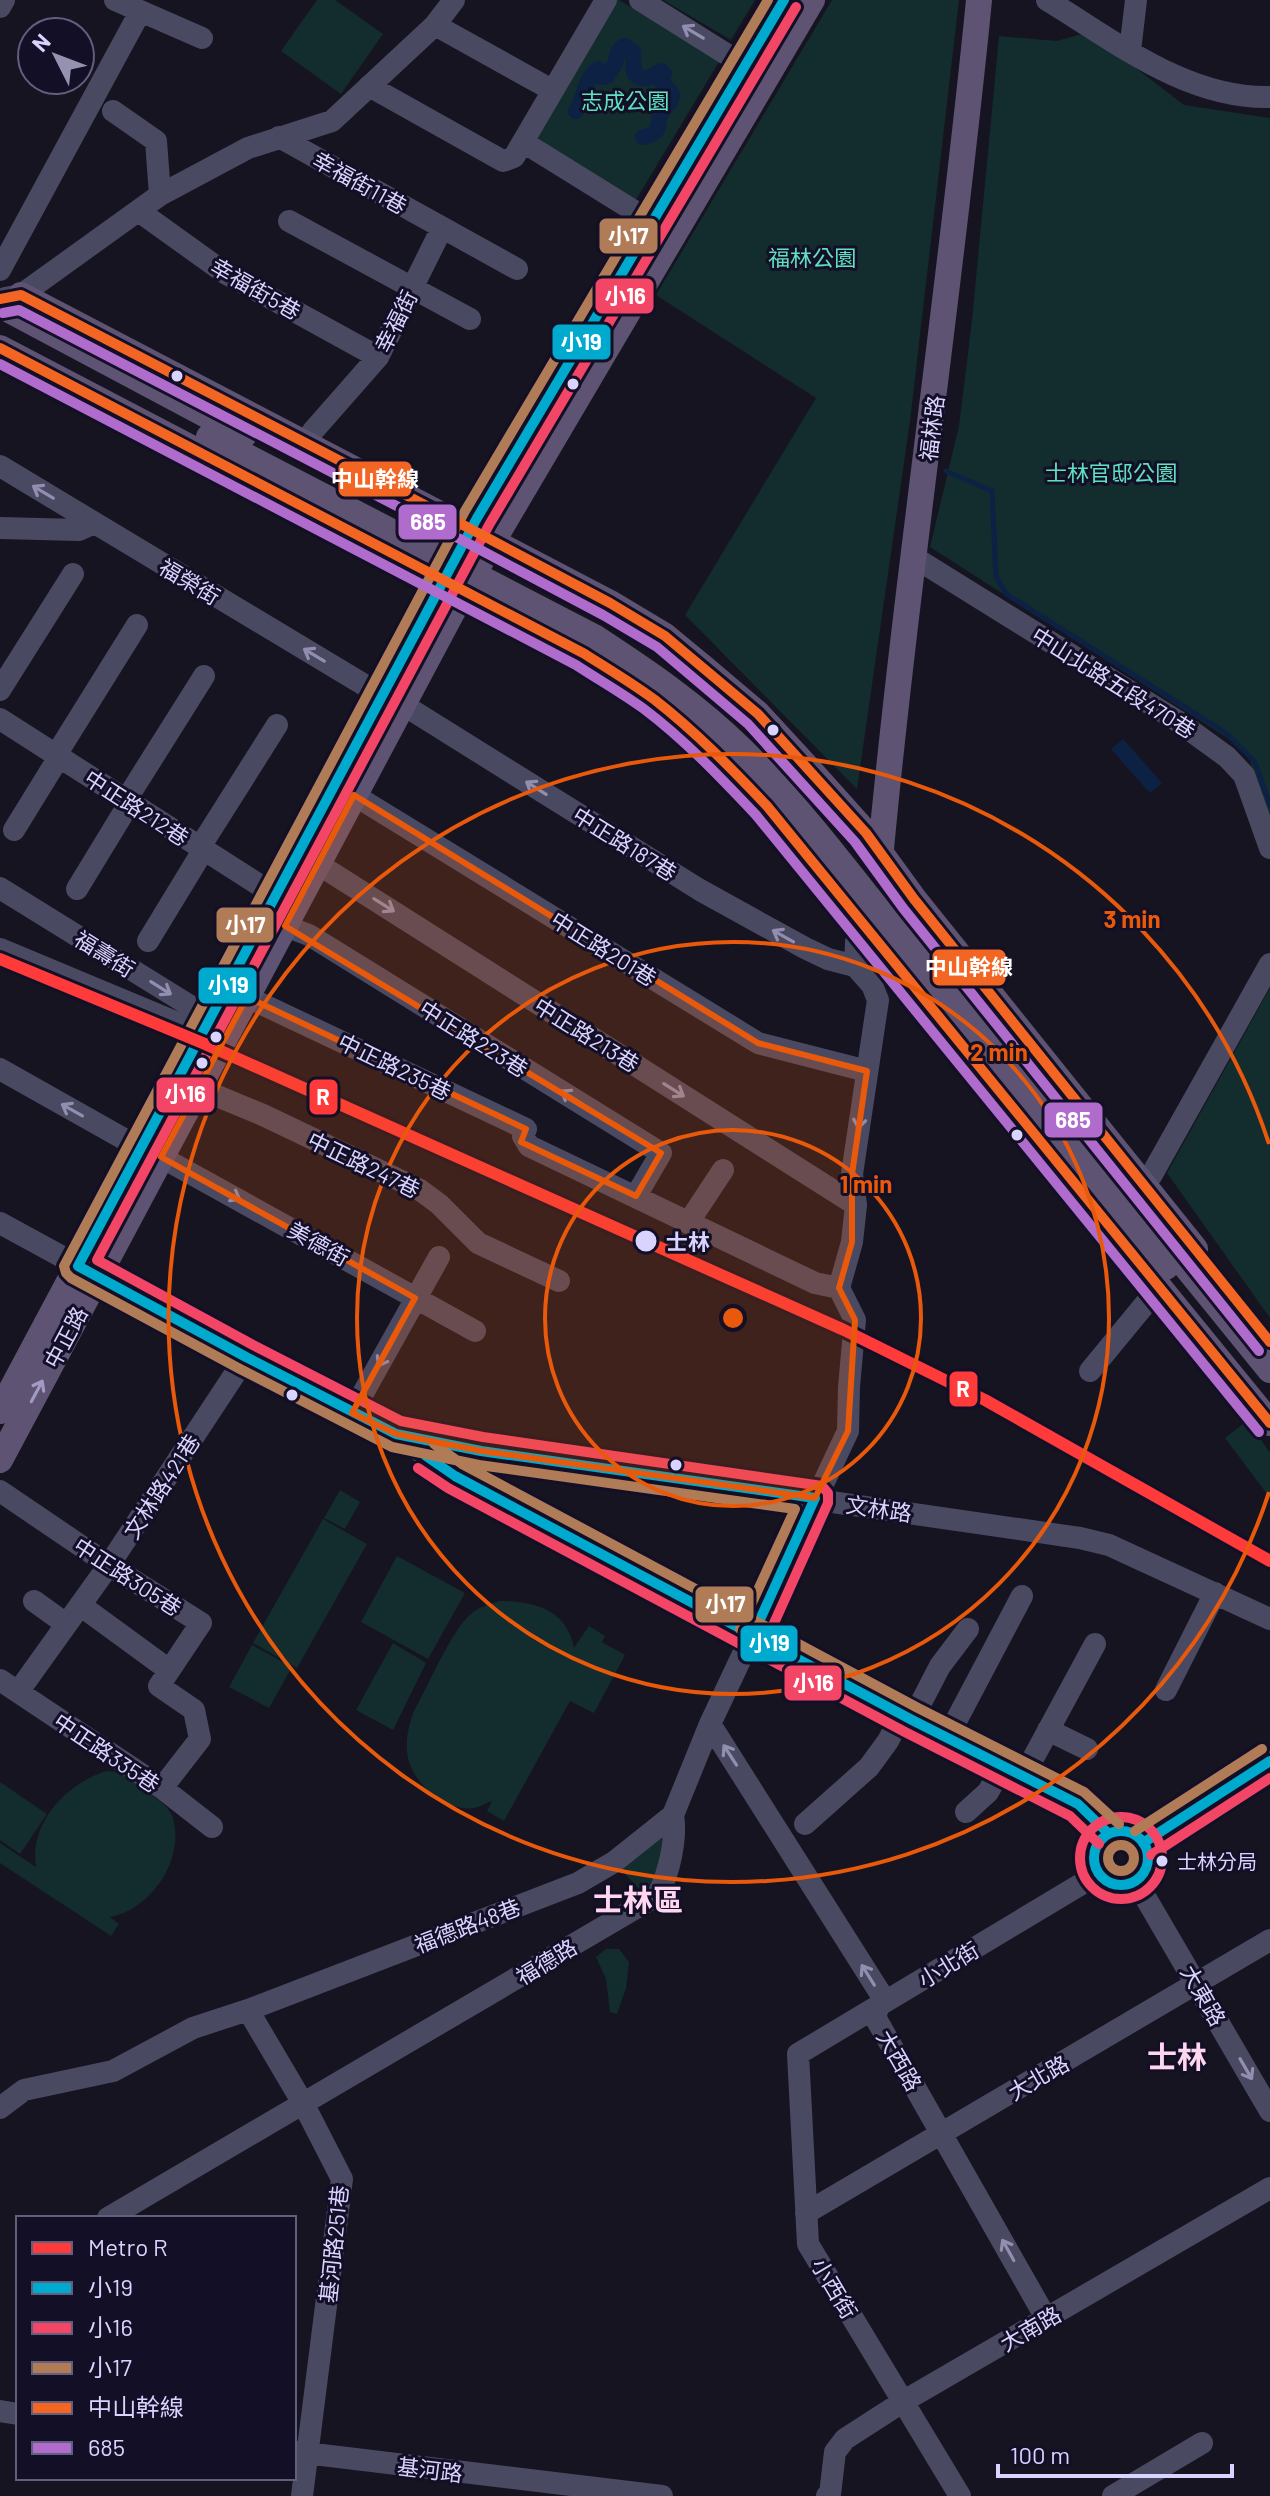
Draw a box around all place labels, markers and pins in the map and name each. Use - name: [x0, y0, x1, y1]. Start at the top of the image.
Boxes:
- unlabelled marker: [169, 368, 185, 384]
- unlabelled marker: [565, 376, 581, 392]
- unlabelled marker: [765, 722, 781, 738]
- unlabelled marker: [208, 1029, 224, 1045]
- unlabelled marker: [194, 1055, 210, 1071]
- unlabelled marker: [1009, 1127, 1025, 1143]
- marker: 士林: [633, 1228, 659, 1254]
- place label: 士林: [666, 1228, 710, 1254]
- centre of rings: [719, 1304, 747, 1332]
- unlabelled marker: [284, 1387, 300, 1403]
- unlabelled marker: [668, 1457, 684, 1473]
- place label: 士林分局: [1177, 1849, 1257, 1873]
- marker: 士林分局: [1154, 1853, 1170, 1869]

